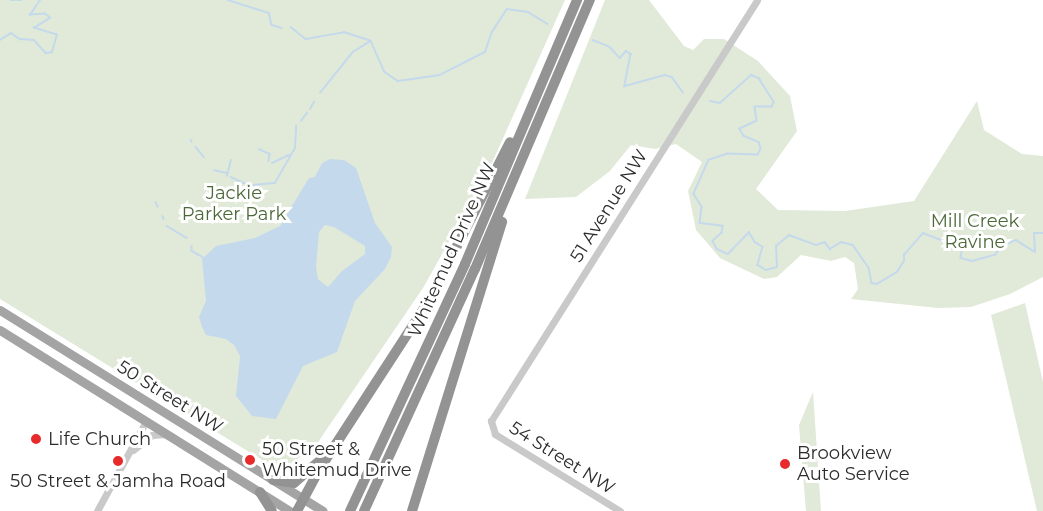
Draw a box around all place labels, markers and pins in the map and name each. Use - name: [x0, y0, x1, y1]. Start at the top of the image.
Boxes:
- place label: Life Church: [48, 428, 151, 450]
- marker: Life Church: [29, 432, 43, 446]
- place label: 50 Street & Whitemud Drive: [262, 439, 412, 482]
- place label: Brookview Auto Service: [797, 443, 910, 486]
- marker: 50 Street & Whitemud Drive: [243, 453, 257, 467]
- marker: 50 Street & Jamha Road: [111, 454, 125, 468]
- marker: Brookview Auto Service: [778, 457, 792, 471]
- place label: 50 Street & Jamha Road: [10, 470, 226, 492]

